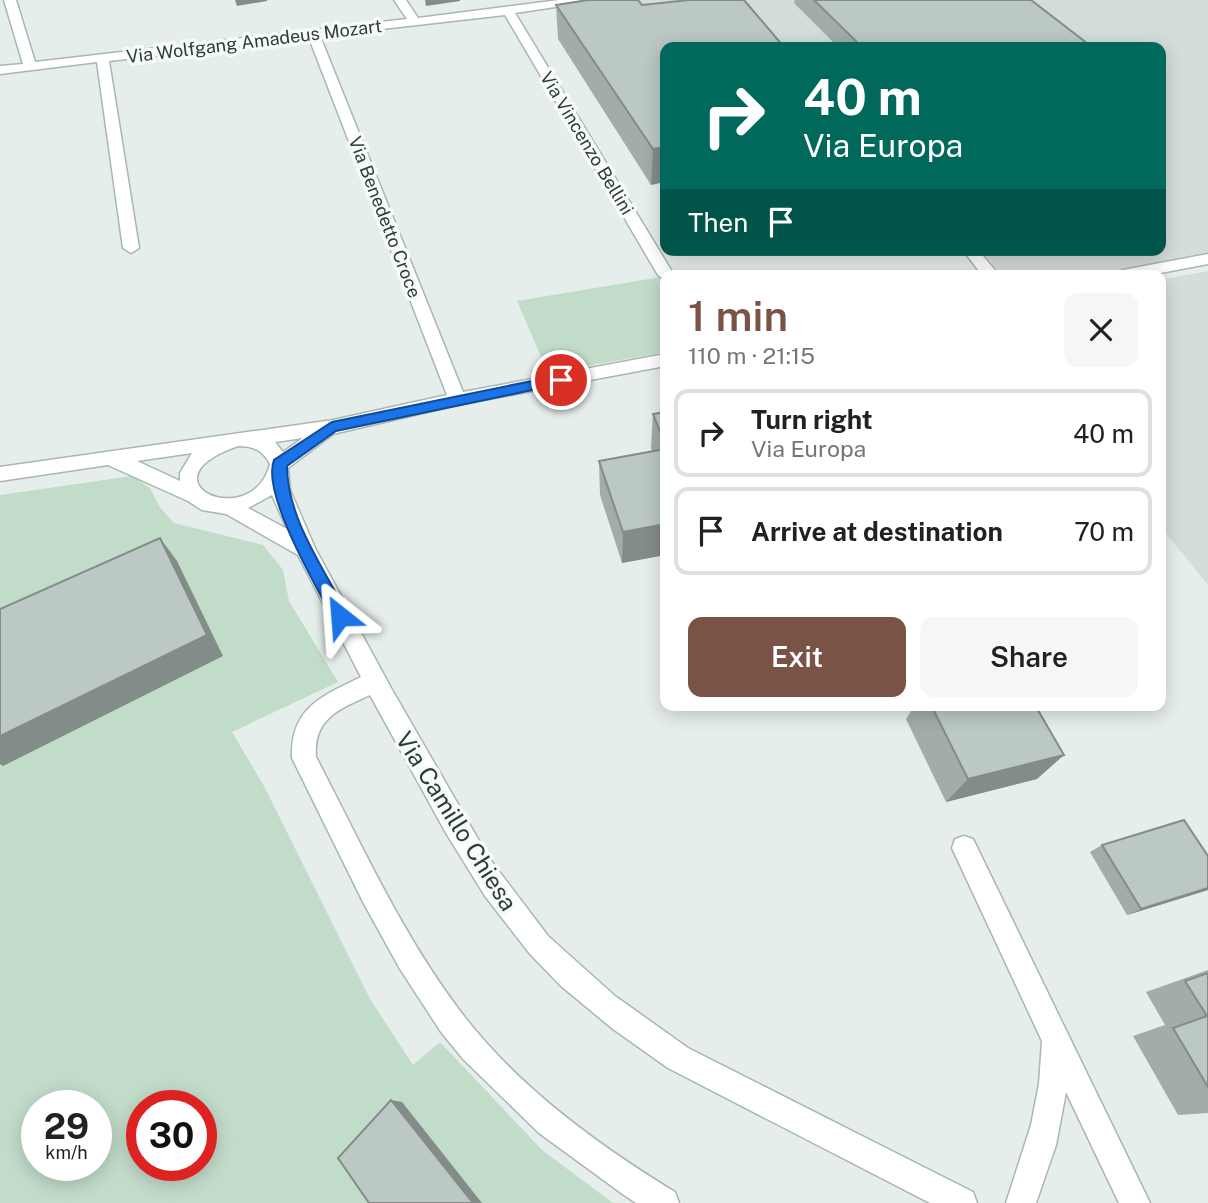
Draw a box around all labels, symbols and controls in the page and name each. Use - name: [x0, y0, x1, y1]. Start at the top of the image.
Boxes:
- street label: Via Wolfgang Amadeus Mozart: [125, 15, 383, 67]
- street label: Via Vincenzo Bellini: [536, 68, 638, 218]
- text: 40 m: [803, 68, 922, 126]
- icon: right: [688, 70, 779, 161]
- text: Via Europa: [803, 127, 963, 164]
- street label: Via Benedetto Croce: [345, 133, 425, 301]
- icon: arrive: [762, 203, 800, 241]
- text: Then: [688, 207, 748, 238]
- text: 1 min: [688, 291, 788, 340]
- button: close: [1064, 293, 1138, 367]
- text: 110 m · 21:15: [688, 342, 815, 369]
- pin: [531, 350, 591, 410]
- icon: arrive: [542, 361, 580, 399]
- text: Turn right: [751, 404, 873, 435]
- icon: right: [692, 414, 730, 452]
- text: 40 m: [1073, 418, 1134, 449]
- text: Via Europa: [751, 435, 866, 462]
- icon: arrive: [692, 512, 730, 550]
- text: Arrive at destination: [751, 516, 1003, 547]
- text: 70 m: [1074, 516, 1134, 547]
- position arrow: [303, 579, 377, 653]
- button: Exit: [688, 617, 906, 697]
- button: Share: [920, 617, 1138, 697]
- street label: Via Camillo Chiesa: [391, 726, 523, 916]
- speed limit sign: 30: [126, 1090, 217, 1181]
- text: 29: [44, 1106, 89, 1147]
- text: km/h: [45, 1142, 88, 1163]

